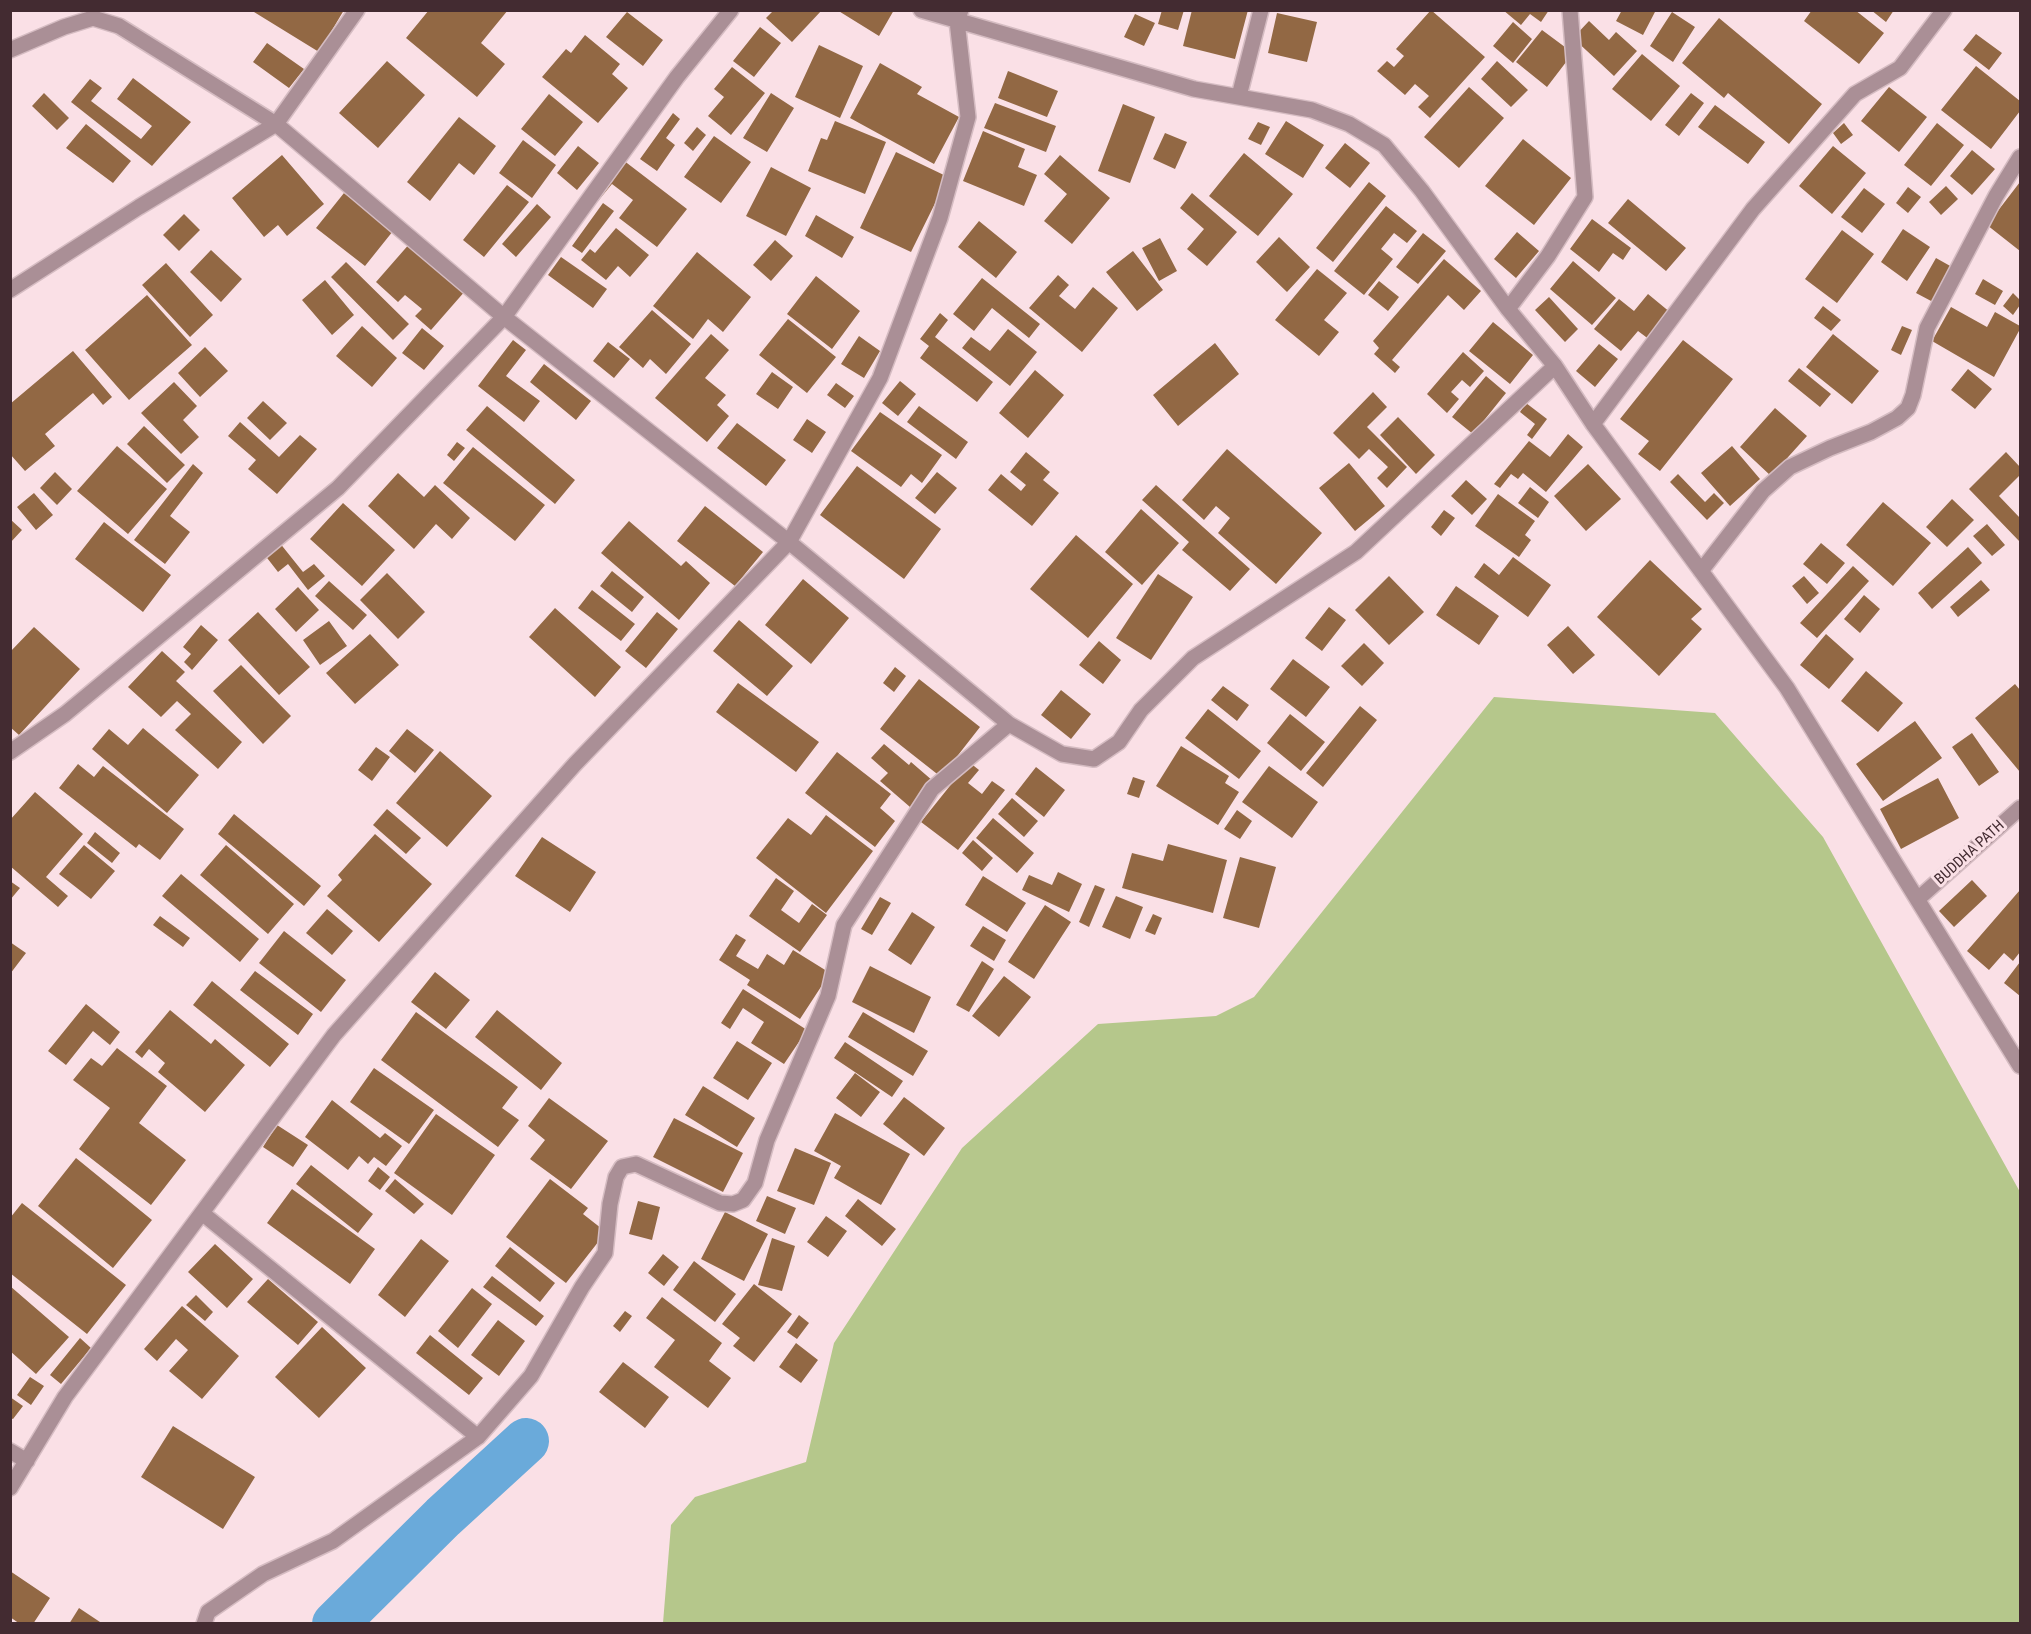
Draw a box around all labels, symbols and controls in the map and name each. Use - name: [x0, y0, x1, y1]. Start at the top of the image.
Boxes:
- street label: BUDDHA PATH: [1932, 817, 2008, 889]

